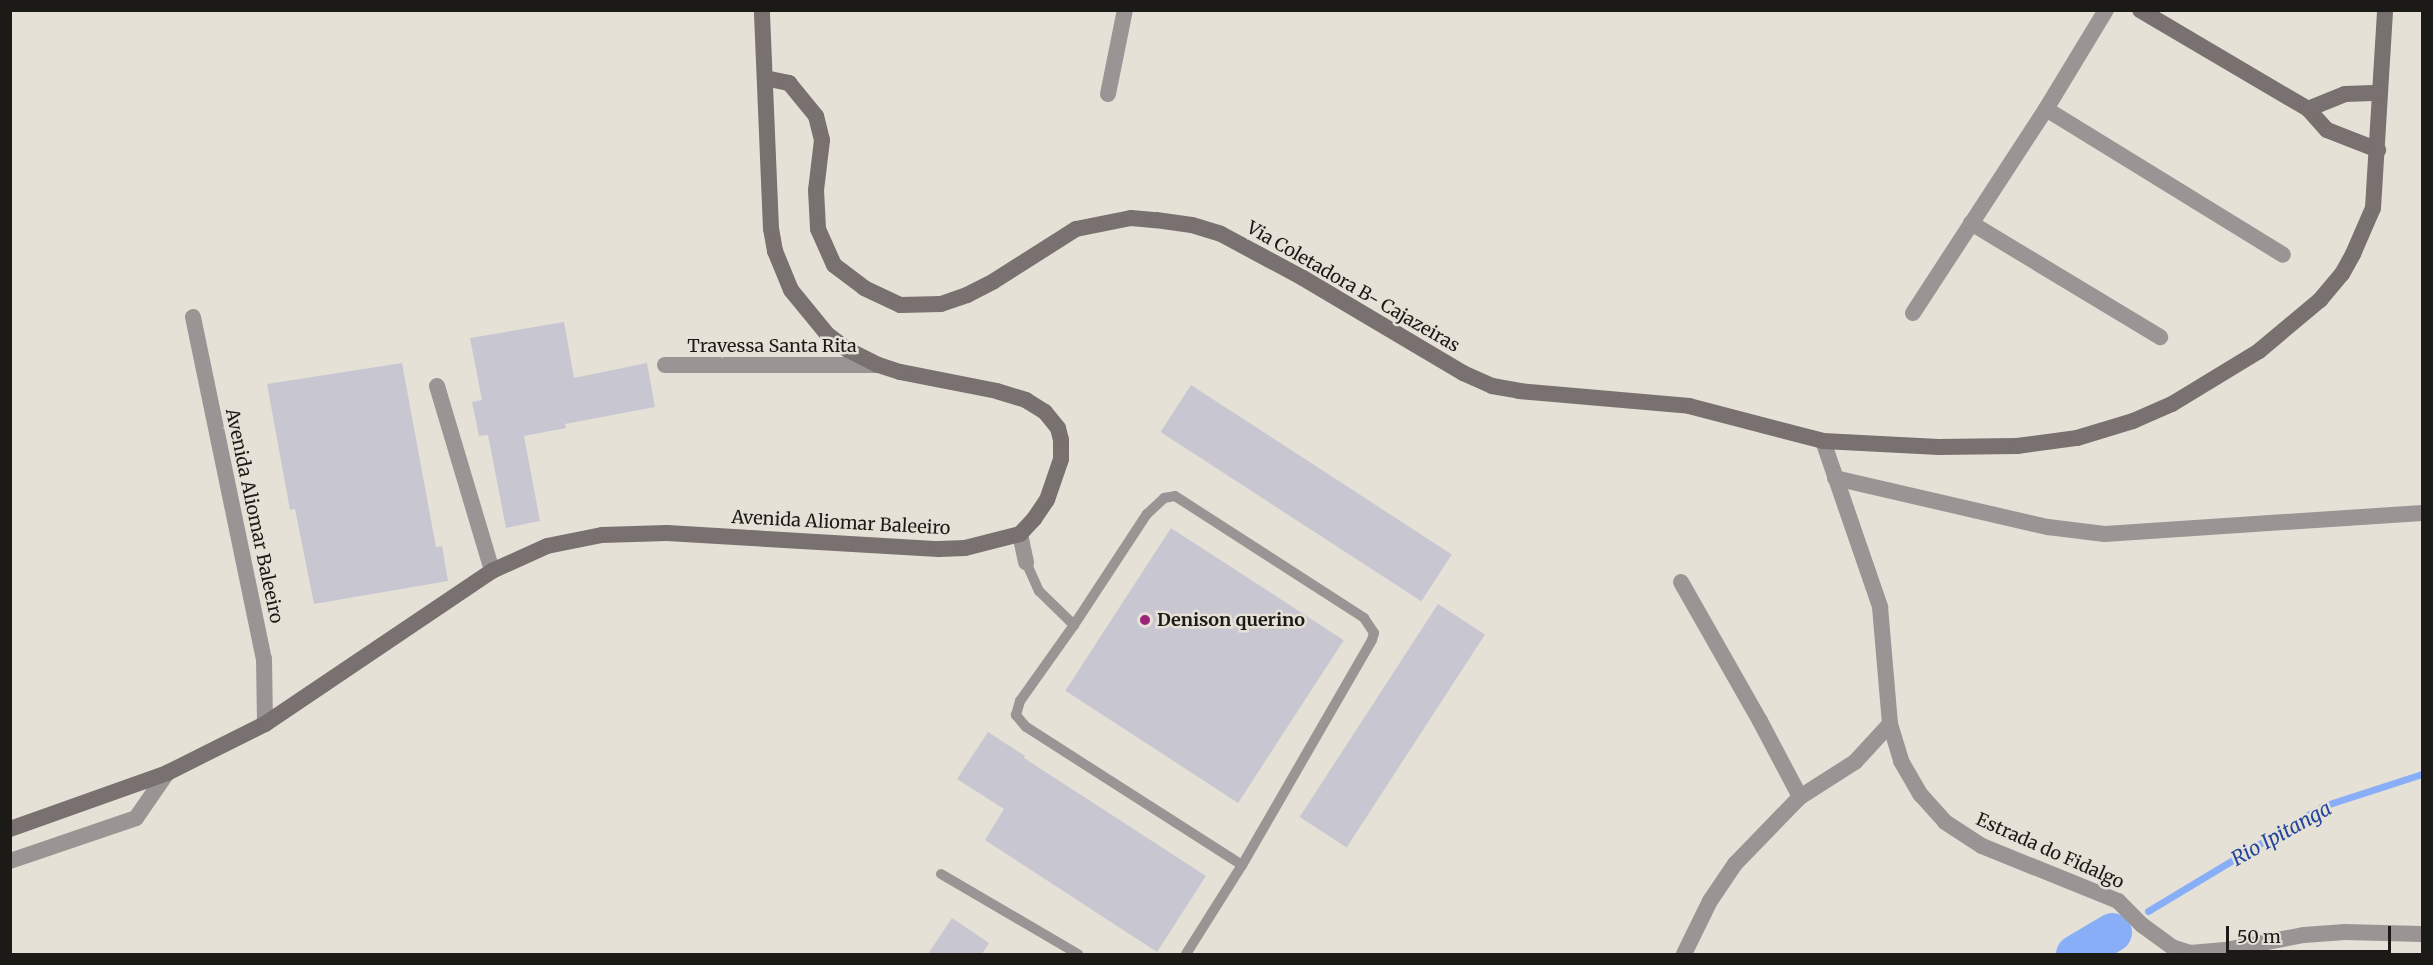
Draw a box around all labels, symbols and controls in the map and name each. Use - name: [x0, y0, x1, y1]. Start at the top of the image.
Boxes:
- street label: Via Coletadora B- Cajazeiras: [1243, 217, 1463, 357]
- street label: Travessa Santa Rita: [687, 335, 857, 357]
- street label: Avenida Aliomar Baleeiro: [221, 407, 287, 625]
- street label: Avenida Aliomar Baleeiro: [731, 506, 951, 540]
- place label: Denison querino: [1157, 609, 1305, 631]
- marker: Denison querino: [1138, 613, 1152, 627]
- water label: Rio Ipitanga: [2227, 796, 2335, 870]
- street label: Estrada do Fidalgo: [1973, 809, 2127, 893]
- scale bar: [2229, 914, 2394, 952]
- text: 50 m: [2237, 925, 2281, 948]

